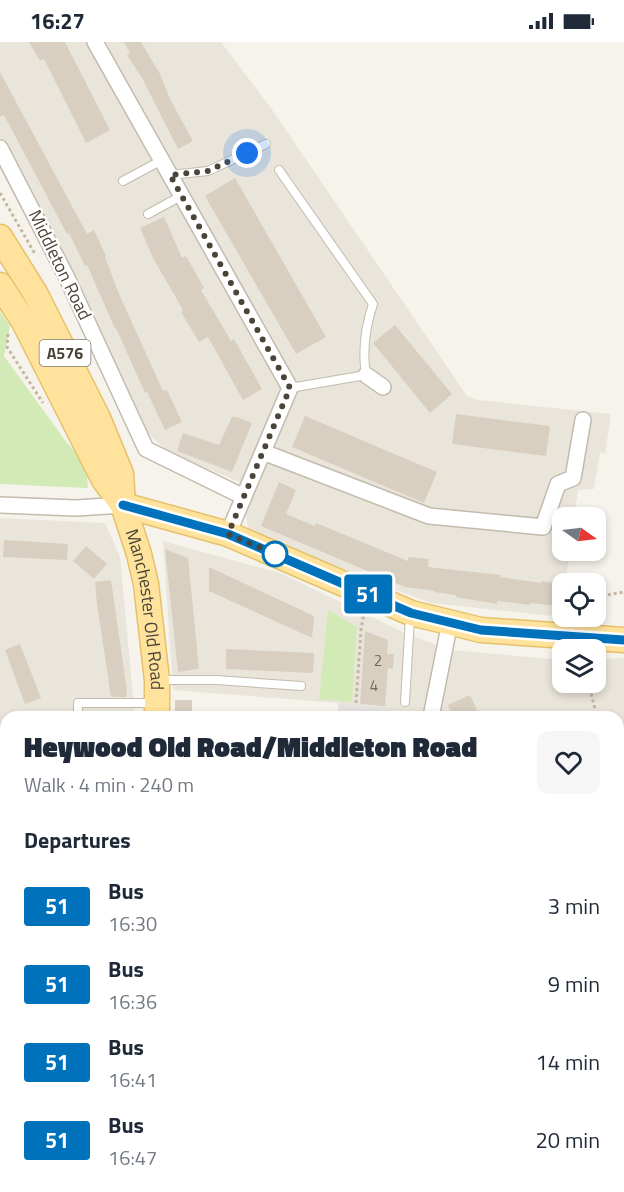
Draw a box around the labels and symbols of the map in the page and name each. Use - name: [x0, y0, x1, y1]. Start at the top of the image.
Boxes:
- your location: [232, 138, 262, 168]
- street label: Middleton Road: [22, 205, 99, 325]
- road number: A576: [40, 340, 90, 366]
- north arrow: [552, 507, 606, 561]
- street label: Manchester Old Road: [119, 525, 171, 690]
- unlabelled marker: [262, 541, 288, 567]
- line badge: 51: [341, 574, 395, 614]
- house number: 2: [374, 649, 382, 672]
- house number: 4: [370, 674, 378, 697]

